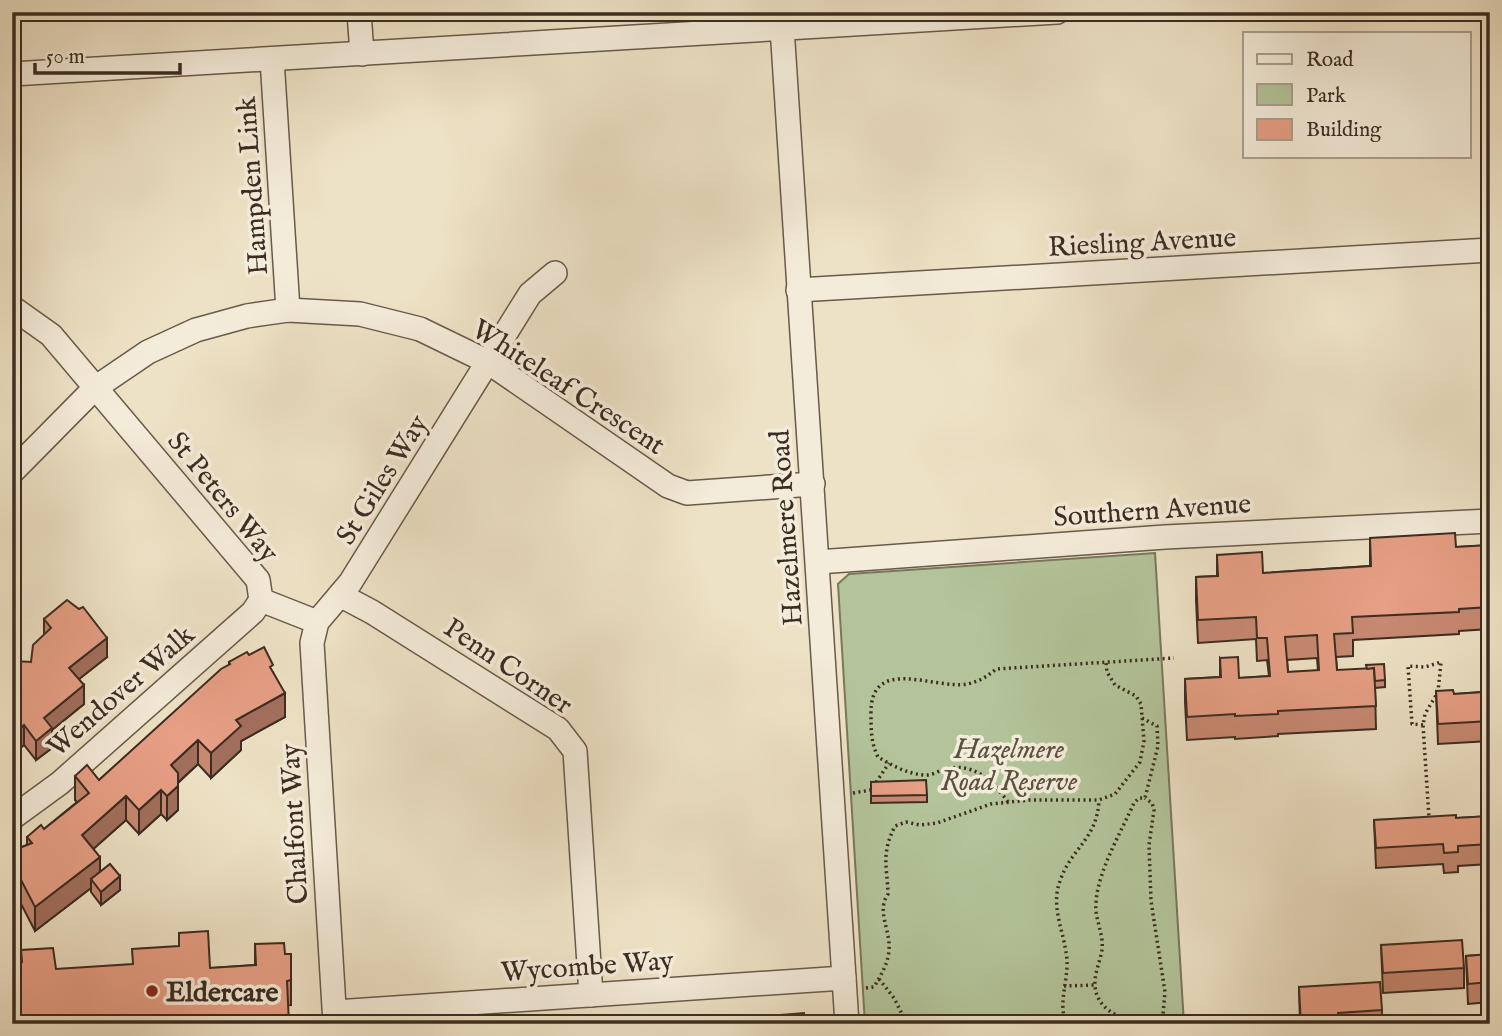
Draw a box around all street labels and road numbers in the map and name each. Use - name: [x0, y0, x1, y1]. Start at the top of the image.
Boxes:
- street label: Hampden Link: [230, 94, 277, 276]
- street label: Riesling Avenue: [1047, 221, 1237, 266]
- street label: Whiteleaf Crescent: [464, 313, 671, 464]
- street label: St Giles Way: [329, 409, 437, 552]
- street label: St Peters Way: [159, 425, 286, 570]
- street label: Hazelmere Road: [763, 429, 812, 627]
- street label: Southern Avenue: [1052, 487, 1252, 536]
- street label: Penn Corner: [436, 611, 579, 723]
- street label: Wendover Walk: [41, 618, 203, 765]
- street label: Chalfont Way: [274, 742, 317, 905]
- street label: Wycombe Way: [500, 944, 675, 991]

